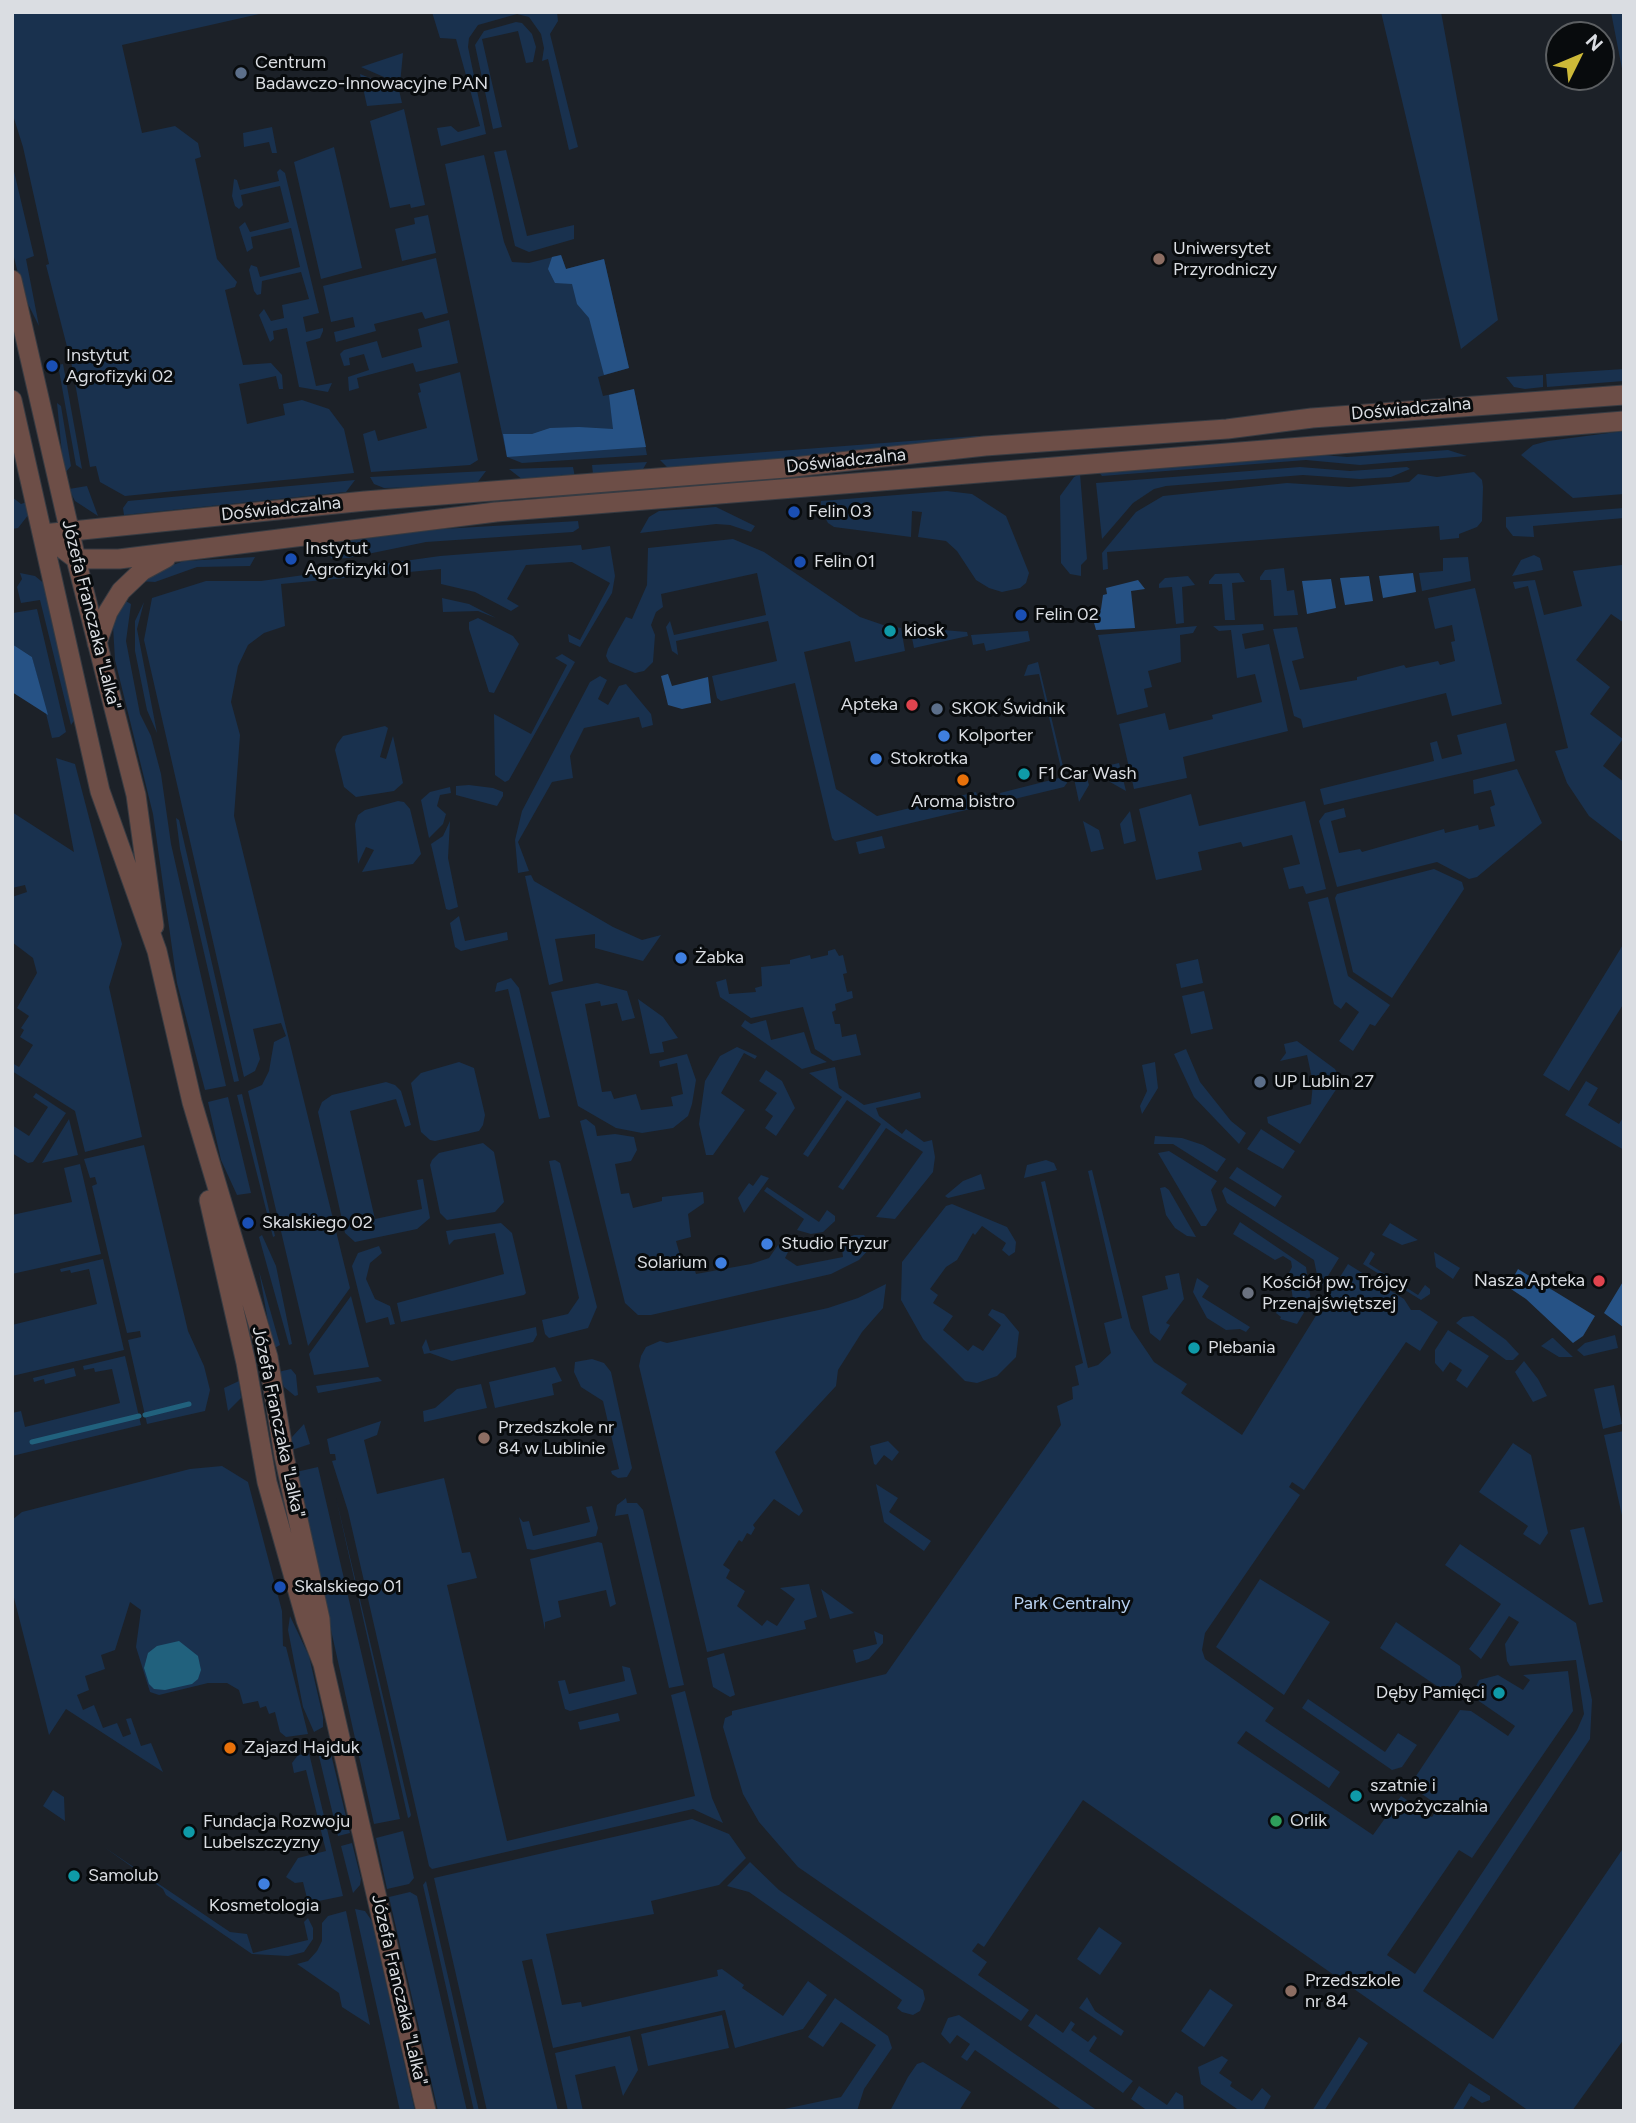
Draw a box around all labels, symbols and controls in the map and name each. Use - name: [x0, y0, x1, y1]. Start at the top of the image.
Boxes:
- north arrow: [1545, 21, 1615, 91]
- text: N: [1581, 29, 1608, 56]
- place label: Centrum Badawczo-Innowacyjne PAN: [255, 52, 488, 94]
- marker: Centrum Badawczo-Innowacyjne PAN: [233, 65, 249, 81]
- place label: Uniwersytet Przyrodniczy: [1173, 238, 1277, 280]
- marker: Uniwersytet Przyrodniczy: [1151, 251, 1167, 267]
- place label: Instytut Agrofizyki 02: [66, 345, 173, 388]
- marker: Instytut Agrofizyki 02: [44, 358, 60, 374]
- street label: Doświadczalna: [1350, 393, 1472, 425]
- street label: Doświadczalna: [785, 444, 907, 478]
- street label: Doświadczalna: [220, 492, 342, 526]
- place label: Felin 03: [808, 501, 871, 523]
- marker: Felin 03: [786, 504, 802, 520]
- street label: Józefa Franczaka "Lalka": [57, 518, 125, 712]
- place label: Instytut Agrofizyki 01: [305, 538, 410, 580]
- marker: Instytut Agrofizyki 01: [283, 551, 299, 567]
- place label: Felin 01: [814, 551, 875, 573]
- marker: Felin 01: [792, 554, 808, 570]
- place label: Felin 02: [1035, 604, 1099, 626]
- marker: Felin 02: [1013, 607, 1029, 623]
- place label: kiosk: [904, 620, 944, 642]
- marker: kiosk: [882, 623, 898, 639]
- place label: Apteka: [841, 694, 898, 716]
- marker: Apteka: [904, 697, 920, 713]
- place label: SKOK Świdnik: [951, 698, 1065, 720]
- marker: SKOK Świdnik: [929, 701, 945, 717]
- place label: Kolporter: [958, 725, 1033, 747]
- marker: Kolporter: [936, 728, 952, 744]
- place label: Stokrotka: [890, 748, 968, 770]
- marker: Stokrotka: [868, 751, 884, 767]
- place label: F1 Car Wash: [1038, 763, 1137, 785]
- marker: F1 Car Wash: [1016, 766, 1032, 782]
- marker: Aroma bistro: [955, 772, 971, 788]
- place label: Aroma bistro: [911, 791, 1015, 813]
- place label: Żabka: [695, 947, 744, 969]
- marker: Żabka: [673, 950, 689, 966]
- place label: UP Lublin 27: [1274, 1071, 1374, 1093]
- marker: UP Lublin 27: [1252, 1074, 1268, 1090]
- place label: Skalskiego 02: [262, 1212, 373, 1234]
- marker: Skalskiego 02: [240, 1215, 256, 1231]
- place label: Studio Fryzur: [781, 1233, 889, 1255]
- marker: Studio Fryzur: [759, 1236, 775, 1252]
- place label: Solarium: [637, 1252, 707, 1274]
- marker: Solarium: [713, 1255, 729, 1271]
- place label: Nasza Apteka: [1474, 1270, 1585, 1292]
- place label: Kościół pw. Trójcy Przenajświętszej: [1262, 1272, 1408, 1314]
- marker: Nasza Apteka: [1591, 1273, 1607, 1289]
- marker: Kościół pw. Trójcy Przenajświętszej: [1240, 1285, 1256, 1301]
- street label: Józefa Franczaka "Lalka": [247, 1324, 309, 1520]
- place label: Plebania: [1208, 1337, 1275, 1359]
- marker: Plebania: [1186, 1340, 1202, 1356]
- place label: Przedszkole nr 84 w Lublinie: [498, 1417, 614, 1460]
- marker: Przedszkole nr 84 w Lublinie: [476, 1430, 492, 1446]
- place label: Skalskiego 01: [294, 1576, 402, 1598]
- marker: Skalskiego 01: [272, 1579, 288, 1595]
- park label: Park Centralny: [1014, 1593, 1130, 1615]
- place label: Dęby Pamięci: [1376, 1682, 1485, 1704]
- marker: Dęby Pamięci: [1491, 1685, 1507, 1701]
- place label: Zajazd Hajduk: [244, 1737, 359, 1759]
- marker: Zajazd Hajduk: [222, 1740, 238, 1756]
- place label: szatnie i wypożyczalnia: [1370, 1775, 1488, 1817]
- marker: szatnie i wypożyczalnia: [1348, 1788, 1364, 1804]
- place label: Orlik: [1290, 1810, 1327, 1832]
- place label: Fundacja Rozwoju Lubelszczyzny: [203, 1811, 350, 1854]
- marker: Orlik: [1268, 1813, 1284, 1829]
- marker: Fundacja Rozwoju Lubelszczyzny: [181, 1824, 197, 1840]
- place label: Samolub: [88, 1865, 159, 1887]
- marker: Samolub: [66, 1868, 82, 1884]
- marker: Kosmetologia: [256, 1876, 272, 1892]
- street label: Józefa Franczaka "Lalka": [367, 1893, 431, 2087]
- place label: Kosmetologia: [209, 1895, 319, 1917]
- place label: Przedszkole nr 84: [1305, 1970, 1401, 2012]
- marker: Przedszkole nr 84: [1283, 1983, 1299, 1999]

